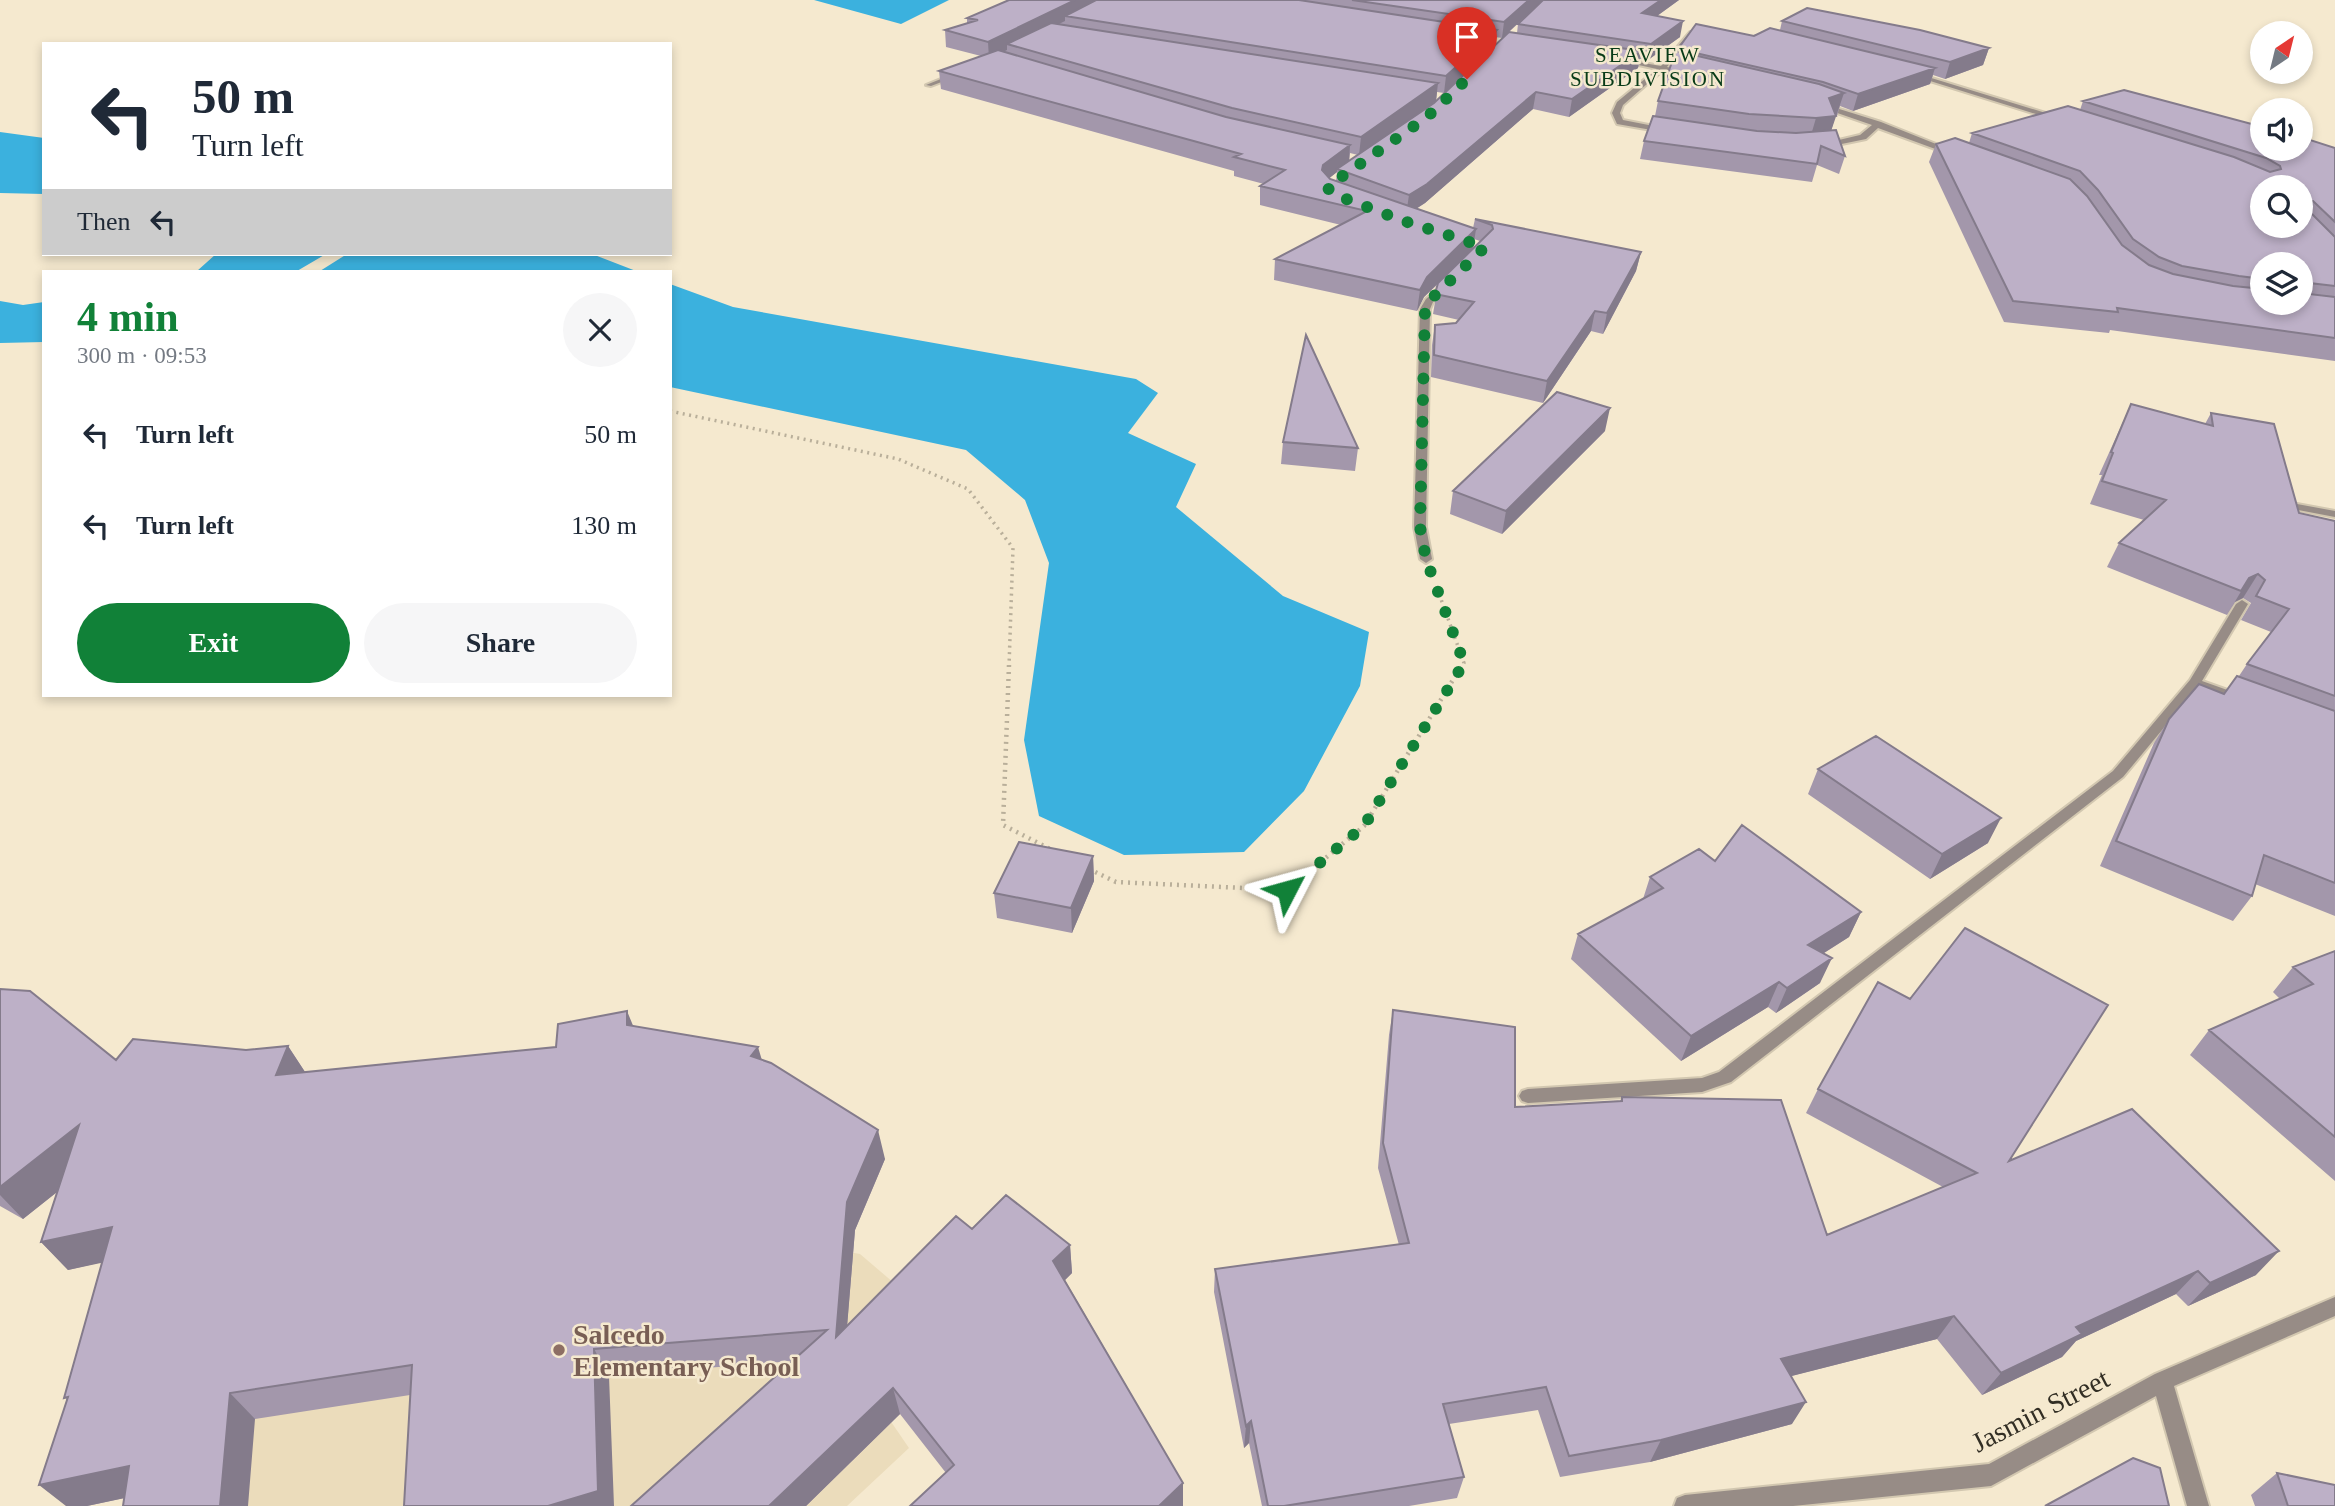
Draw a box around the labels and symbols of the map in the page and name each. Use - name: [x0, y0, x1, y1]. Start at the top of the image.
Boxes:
- pin: [1437, 7, 1497, 79]
- north arrow: [2250, 21, 2314, 84]
- district label: SEAVIEW SUBDIVISION: [1570, 43, 1726, 91]
- position arrow: [1250, 853, 1324, 927]
- place label: Salcedo Elementary School: [573, 1319, 800, 1382]
- marker: Salcedo Elementary School: [551, 1342, 567, 1358]
- street label: Jasmin Street: [1966, 1362, 2114, 1458]

